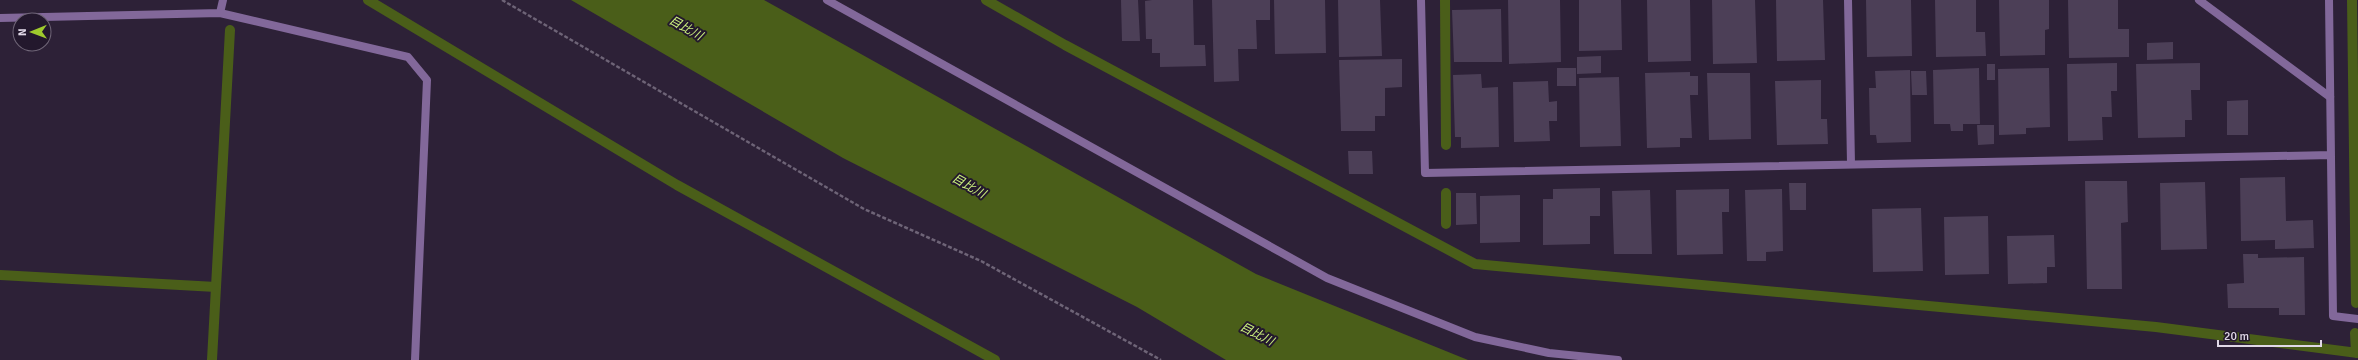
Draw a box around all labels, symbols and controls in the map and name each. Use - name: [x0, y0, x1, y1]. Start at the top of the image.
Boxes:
- north arrow: [12, 12, 52, 52]
- water label: 目比川: [666, 13, 707, 45]
- text: N: [16, 28, 29, 36]
- water label: 目比川: [949, 171, 990, 203]
- water label: 目比川: [1237, 320, 1278, 350]
- scale bar: [2218, 322, 2321, 348]
- text: 20 m: [2224, 329, 2249, 344]

